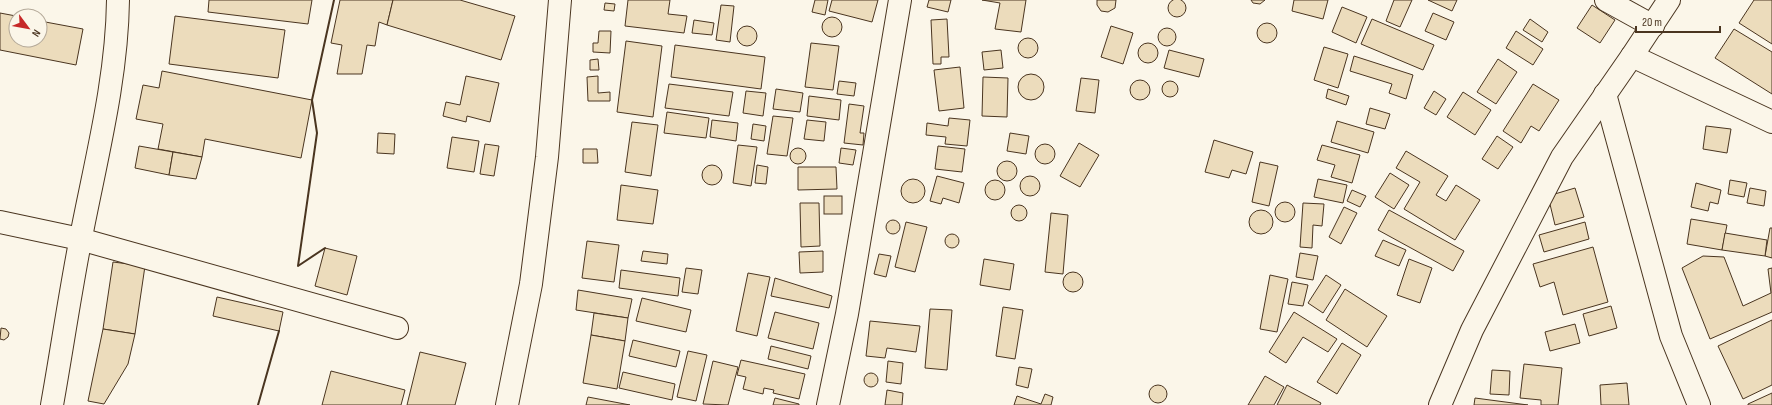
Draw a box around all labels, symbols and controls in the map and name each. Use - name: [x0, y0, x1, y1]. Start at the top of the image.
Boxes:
- north arrow: [8, 8, 48, 48]
- scale bar: [1636, 8, 1720, 34]
- text: 20 m: [1642, 15, 1662, 30]
- text: N: [29, 27, 43, 39]

